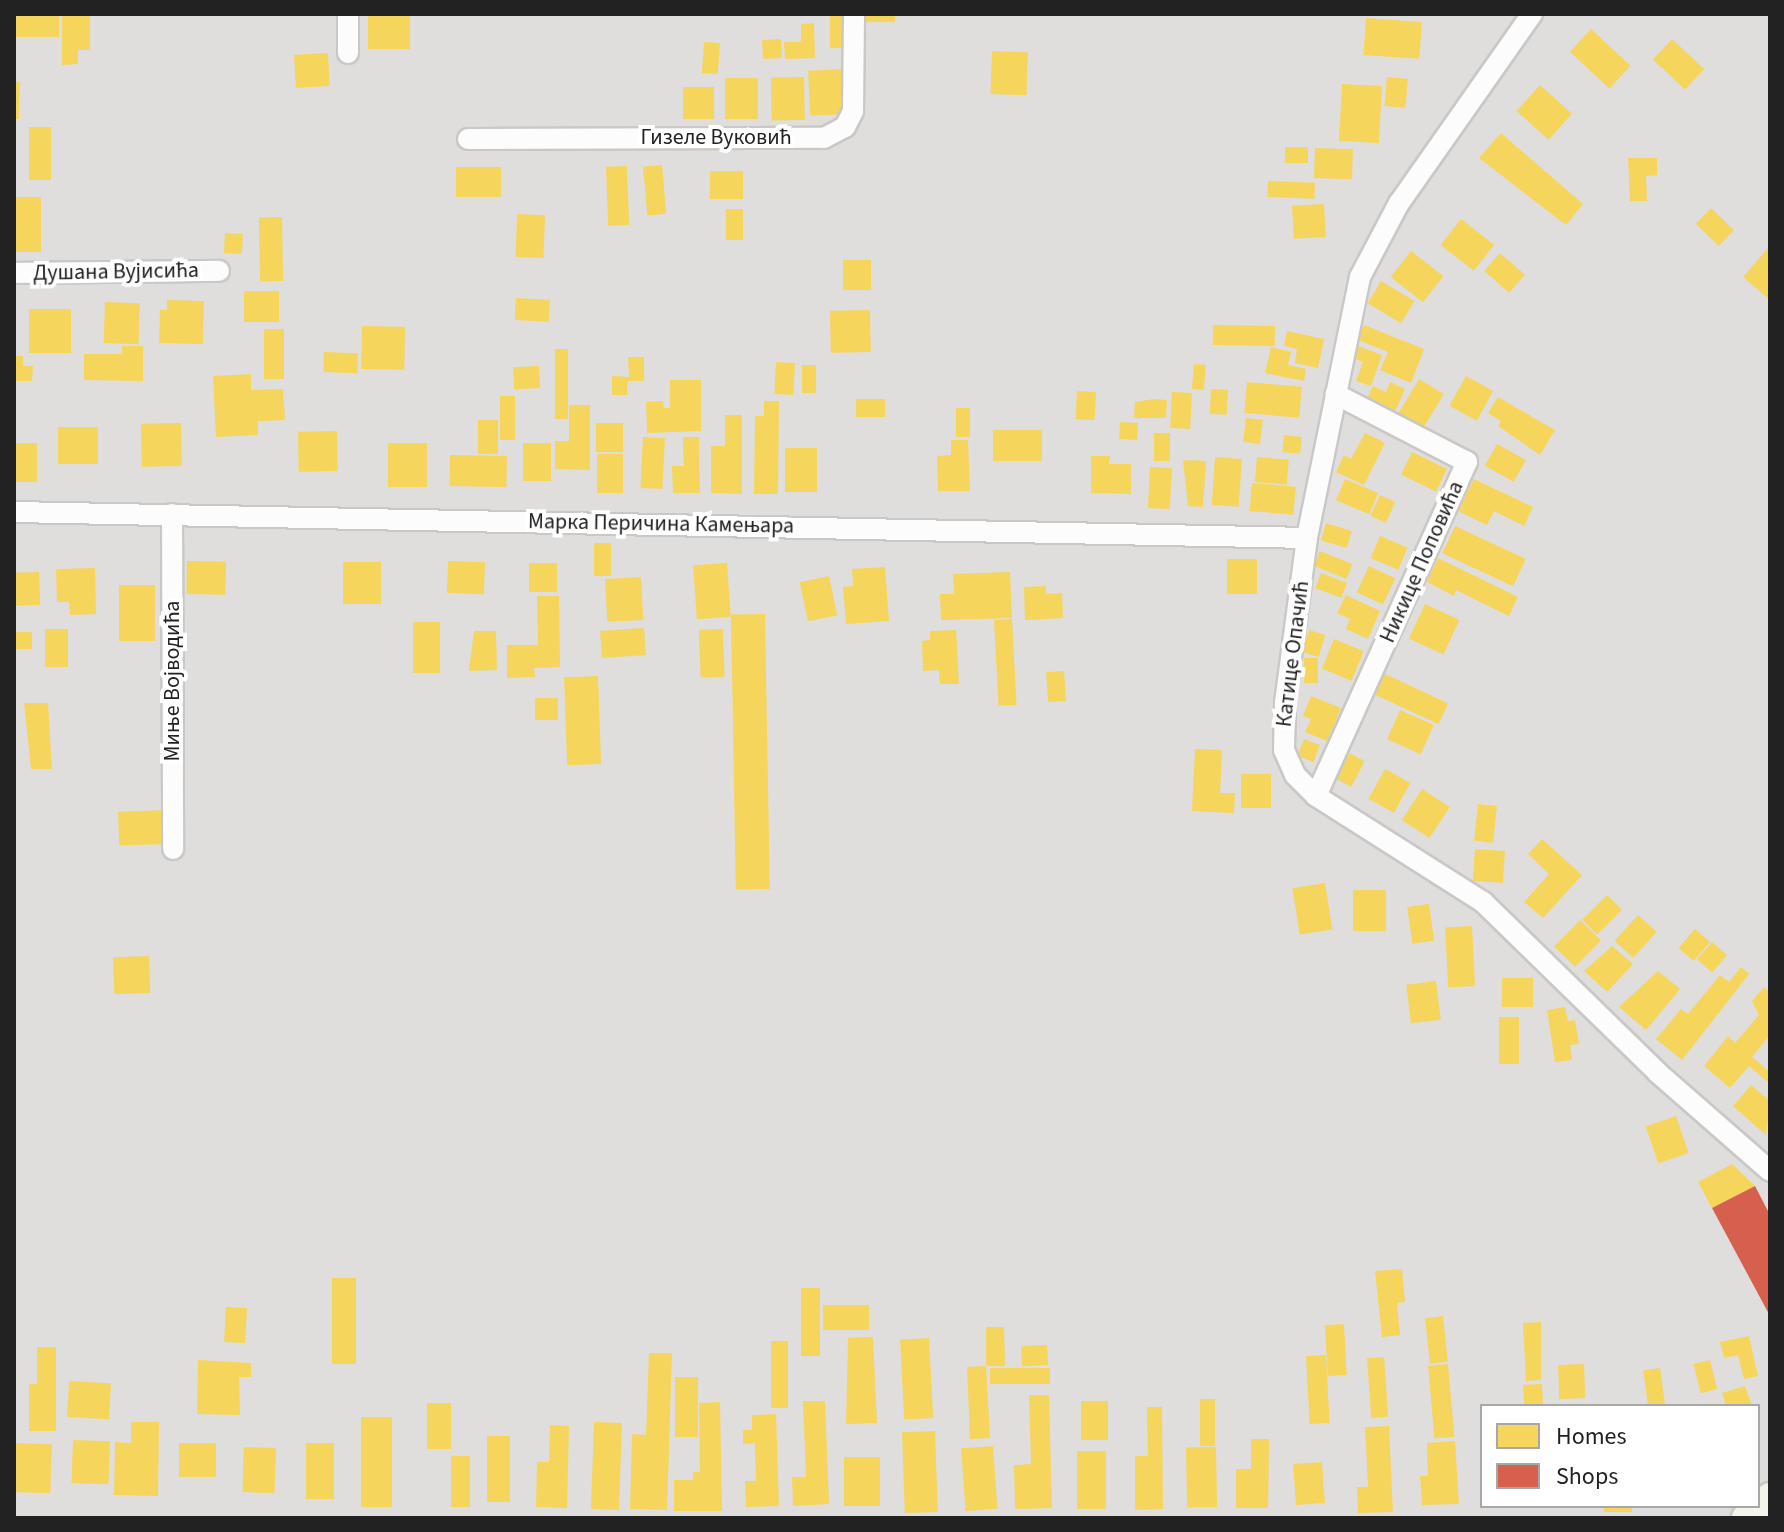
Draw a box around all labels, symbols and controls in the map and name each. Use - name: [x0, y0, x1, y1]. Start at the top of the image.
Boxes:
- street label: Гизеле Вуковић: [641, 125, 791, 151]
- street label: Душана Вујисића: [33, 257, 199, 287]
- street label: Никице Поповића: [1374, 477, 1470, 647]
- street label: Марка Перичина Камењара: [528, 508, 794, 540]
- street label: Катице Опачић: [1271, 579, 1315, 729]
- street label: Миње Војводића: [160, 601, 186, 761]
- legend: [1480, 1404, 1760, 1508]
- text: Homes: [1556, 1419, 1627, 1454]
- text: Shops: [1556, 1459, 1618, 1494]

